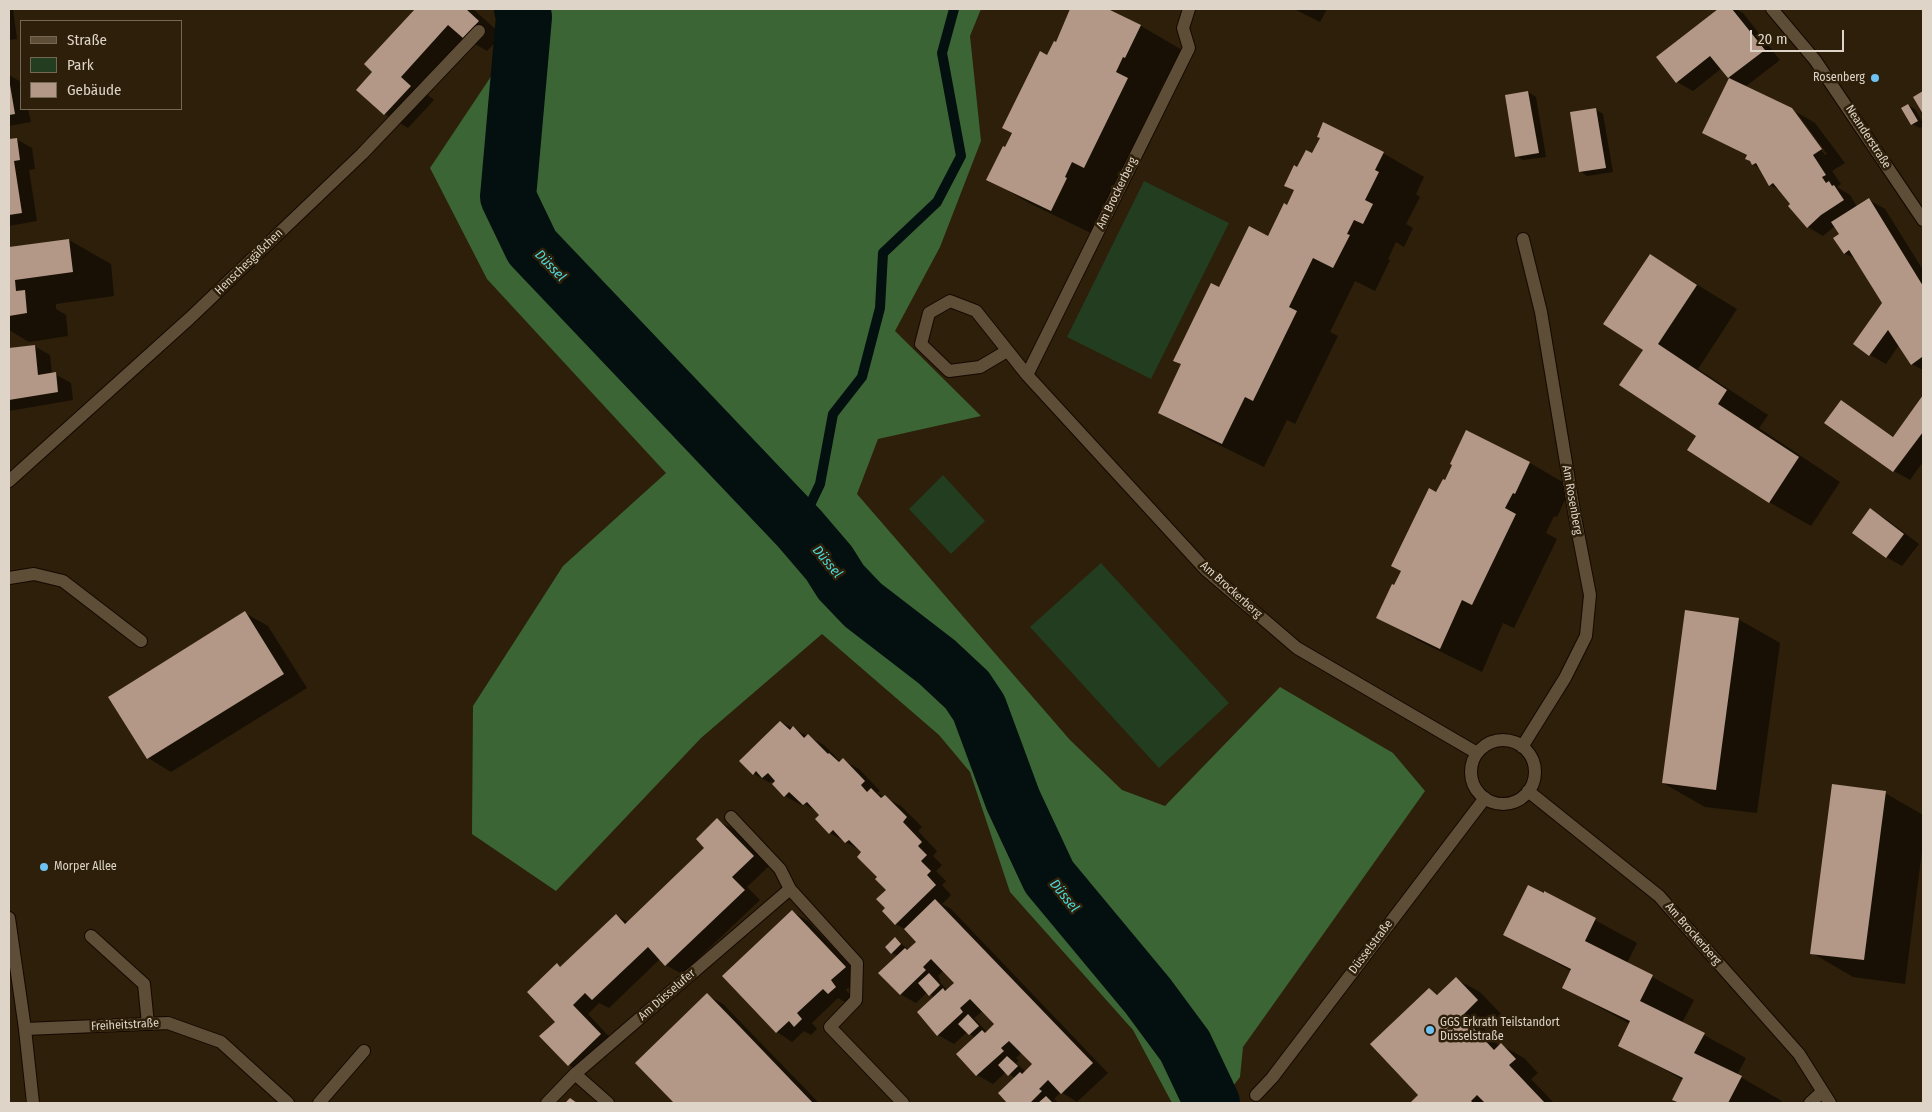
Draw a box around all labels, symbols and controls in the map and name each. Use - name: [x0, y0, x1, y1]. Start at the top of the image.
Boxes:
- legend: [20, 20, 182, 110]
- scale bar: [1752, 20, 1846, 52]
- text: 20 m: [1758, 30, 1788, 48]
- text: Straße: [67, 31, 107, 49]
- text: Park: [67, 56, 94, 74]
- place label: Rosenberg: [1813, 71, 1865, 85]
- marker: Rosenberg: [1869, 72, 1881, 84]
- text: Gebäude: [67, 81, 122, 99]
- street label: Neanderstraße: [1842, 103, 1894, 171]
- street label: Am Brockerberg: [1093, 155, 1141, 231]
- street label: Henschesgäßchen: [212, 226, 286, 298]
- water label: Düssel: [531, 247, 569, 285]
- street label: Am Rosenberg: [1559, 464, 1585, 536]
- water label: Düssel: [809, 542, 845, 582]
- street label: Am Brockerberg: [1197, 559, 1265, 621]
- place label: Morper Allee: [54, 860, 117, 874]
- marker: Morper Allee: [38, 861, 50, 873]
- water label: Düssel: [1046, 876, 1082, 916]
- street label: Am Brockerberg: [1662, 900, 1724, 968]
- street label: Düsselstraße: [1346, 917, 1396, 977]
- street label: Am Düsselufer: [636, 966, 698, 1024]
- street label: Freiheitstraße: [91, 1016, 159, 1034]
- place label: GGS Erkrath Teilstandort Düsselstraße: [1440, 1016, 1560, 1044]
- marker: GGS Erkrath Teilstandort Düsselstraße: [1424, 1024, 1436, 1036]

